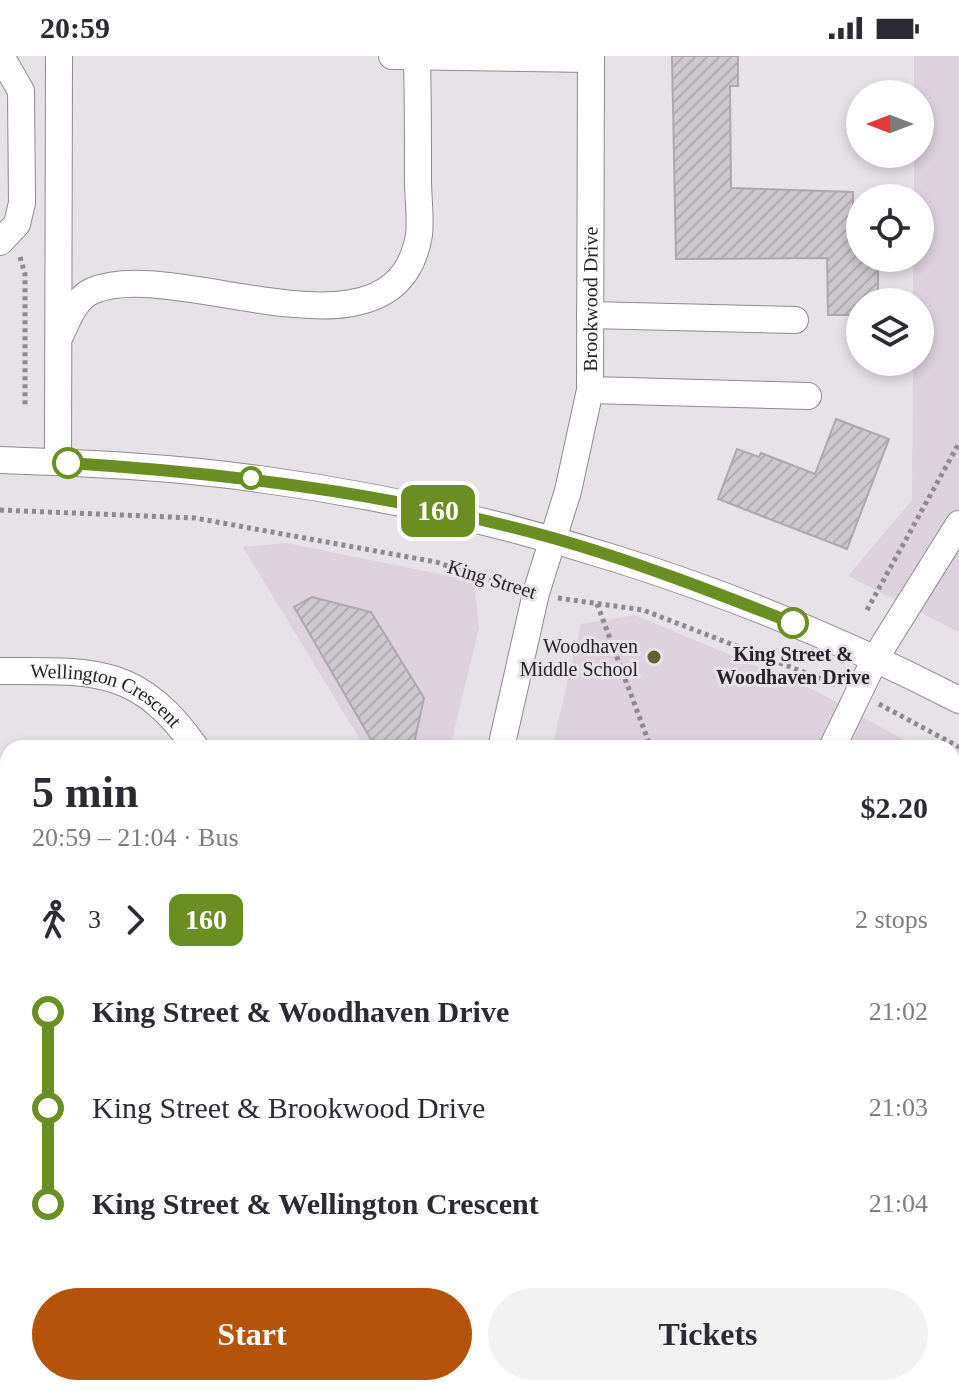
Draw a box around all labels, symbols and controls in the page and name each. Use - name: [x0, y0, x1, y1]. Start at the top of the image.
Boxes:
- text: 20:59: [40, 11, 110, 44]
- north arrow: [846, 80, 934, 168]
- map controls: [846, 80, 934, 376]
- button: locate: [846, 184, 934, 272]
- street label: Brookwood Drive: [579, 227, 601, 372]
- button: layers: [846, 288, 934, 376]
- unlabelled marker: [53, 448, 83, 478]
- unlabelled marker: [240, 467, 262, 489]
- line badge: 160: [392, 485, 484, 537]
- text: 160: [417, 495, 459, 526]
- street label: King Street: [445, 555, 539, 604]
- marker: King Street & Woodhaven Drive: [778, 608, 808, 638]
- place label: Woodhaven Middle School: [520, 635, 638, 680]
- place label: King Street & Woodhaven Drive: [716, 643, 870, 688]
- marker: Woodhaven Middle School: [645, 648, 663, 666]
- street label: Wellington Crescent: [30, 660, 186, 732]
- text: 5 min: [32, 768, 138, 817]
- text: $2.20: [861, 791, 928, 824]
- text: 20:59 – 21:04 · Bus: [32, 823, 239, 852]
- icon: walk: [32, 898, 76, 942]
- icon: forward: [113, 898, 157, 942]
- text: 160: [185, 904, 227, 935]
- text: 3: [88, 905, 101, 934]
- text: 2 stops: [855, 905, 928, 934]
- text: King Street & Woodhaven Drive: [92, 995, 509, 1028]
- text: 21:02: [869, 997, 928, 1026]
- text: King Street & Brookwood Drive: [92, 1091, 485, 1124]
- text: 21:03: [869, 1093, 928, 1122]
- text: King Street & Wellington Crescent: [92, 1187, 539, 1220]
- text: 21:04: [869, 1189, 928, 1218]
- button: Start: [32, 1288, 472, 1380]
- button: Tickets: [488, 1288, 928, 1380]

